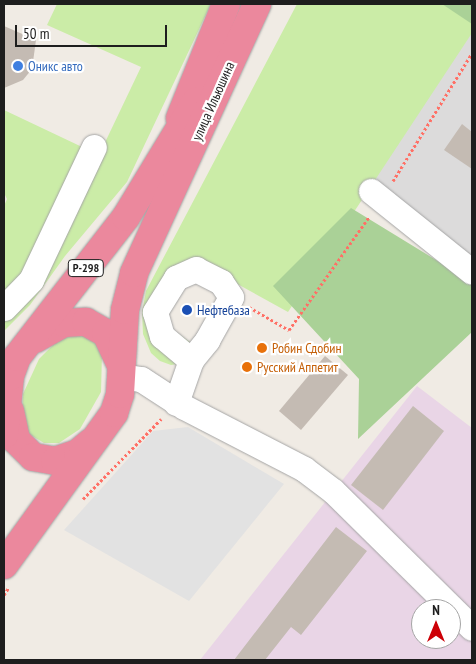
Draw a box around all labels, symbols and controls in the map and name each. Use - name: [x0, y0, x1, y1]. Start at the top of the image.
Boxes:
- scale bar: [18, 15, 170, 47]
- text: 50 m: [23, 24, 49, 43]
- place label: Оникс авто: [28, 58, 83, 74]
- street label: улица Ильюшина: [188, 59, 238, 143]
- marker: Оникс авто: [12, 60, 24, 72]
- road number: Р-298: [67, 258, 105, 278]
- place label: Нефтебаза: [197, 302, 250, 318]
- marker: Нефтебаза: [181, 304, 193, 316]
- place label: Робин Сдобин: [272, 340, 342, 356]
- marker: Робин Сдобин: [256, 342, 268, 354]
- place label: Русский Аппетит: [257, 359, 338, 375]
- marker: Русский Аппетит: [241, 361, 253, 373]
- north arrow: [411, 599, 461, 649]
- text: N: [432, 601, 440, 619]

